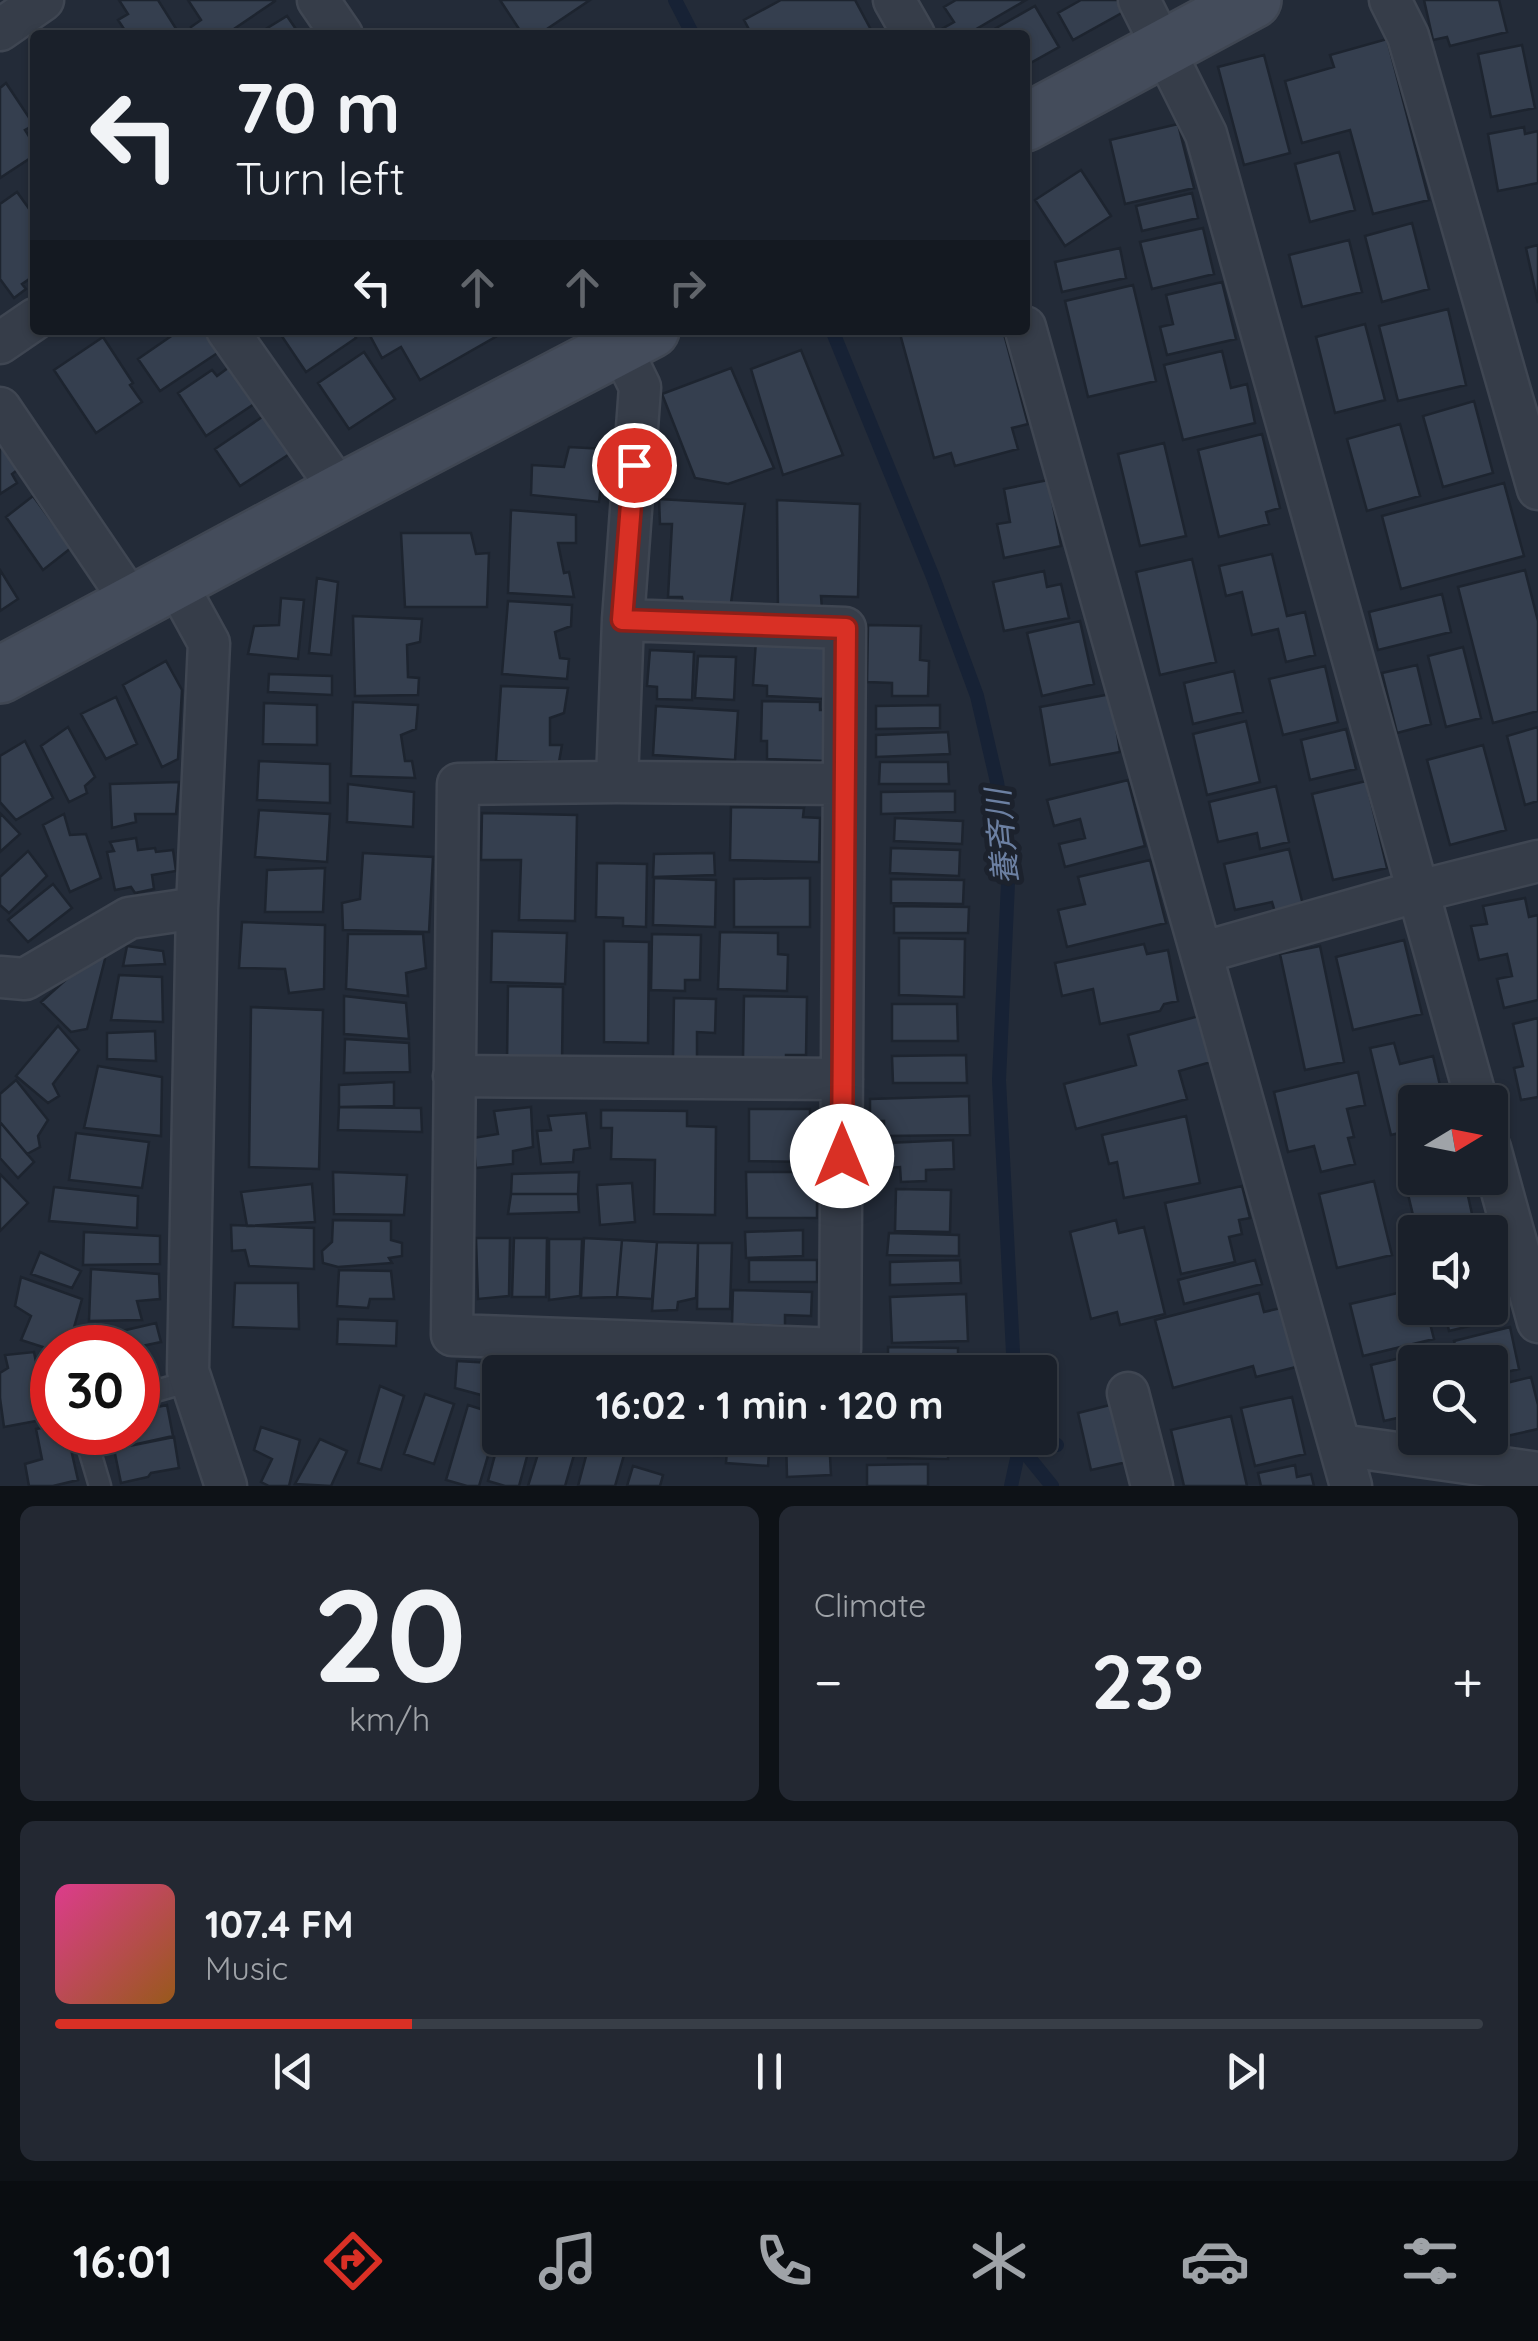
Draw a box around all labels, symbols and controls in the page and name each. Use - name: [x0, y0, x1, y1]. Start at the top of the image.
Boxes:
- text: 70 m: [235, 63, 401, 151]
- icon: left: [70, 70, 200, 200]
- text: Turn left: [235, 150, 405, 206]
- icon: left: [345, 260, 400, 315]
- icon: ahead: [450, 260, 505, 315]
- icon: ahead: [555, 260, 610, 315]
- icon: right: [660, 260, 715, 315]
- pin: [592, 423, 677, 508]
- icon: arrive: [607, 438, 662, 493]
- water label: 養斉川: [977, 784, 1025, 887]
- north arrow: [1398, 1085, 1508, 1195]
- map controls: [1398, 1085, 1508, 1455]
- position arrow: [790, 1104, 894, 1208]
- button: sound: [1398, 1215, 1508, 1325]
- speed limit sign: 30: [30, 1325, 160, 1455]
- button: search: [1398, 1345, 1508, 1455]
- text: 16:02 · 1 min · 120 m: [595, 1381, 944, 1429]
- text: 20: [313, 1552, 466, 1715]
- text: Climate: [814, 1585, 926, 1625]
- text: 23°: [1091, 1634, 1204, 1728]
- text: −: [814, 1647, 843, 1716]
- text: +: [1452, 1647, 1483, 1716]
- text: km/h: [349, 1699, 430, 1739]
- text: 107.4 FM: [205, 1900, 354, 1948]
- text: Music: [205, 1948, 288, 1988]
- icon: previous: [266, 2044, 321, 2099]
- icon: pause: [742, 2044, 797, 2099]
- icon: next: [1218, 2044, 1273, 2099]
- icon: directions: [318, 2226, 388, 2296]
- icon: music: [533, 2226, 603, 2296]
- icon: phone: [749, 2226, 819, 2296]
- icon: climate: [964, 2226, 1034, 2296]
- icon: car: [1180, 2226, 1250, 2296]
- icon: filters: [1395, 2226, 1465, 2296]
- text: 16:01: [73, 2233, 173, 2289]

